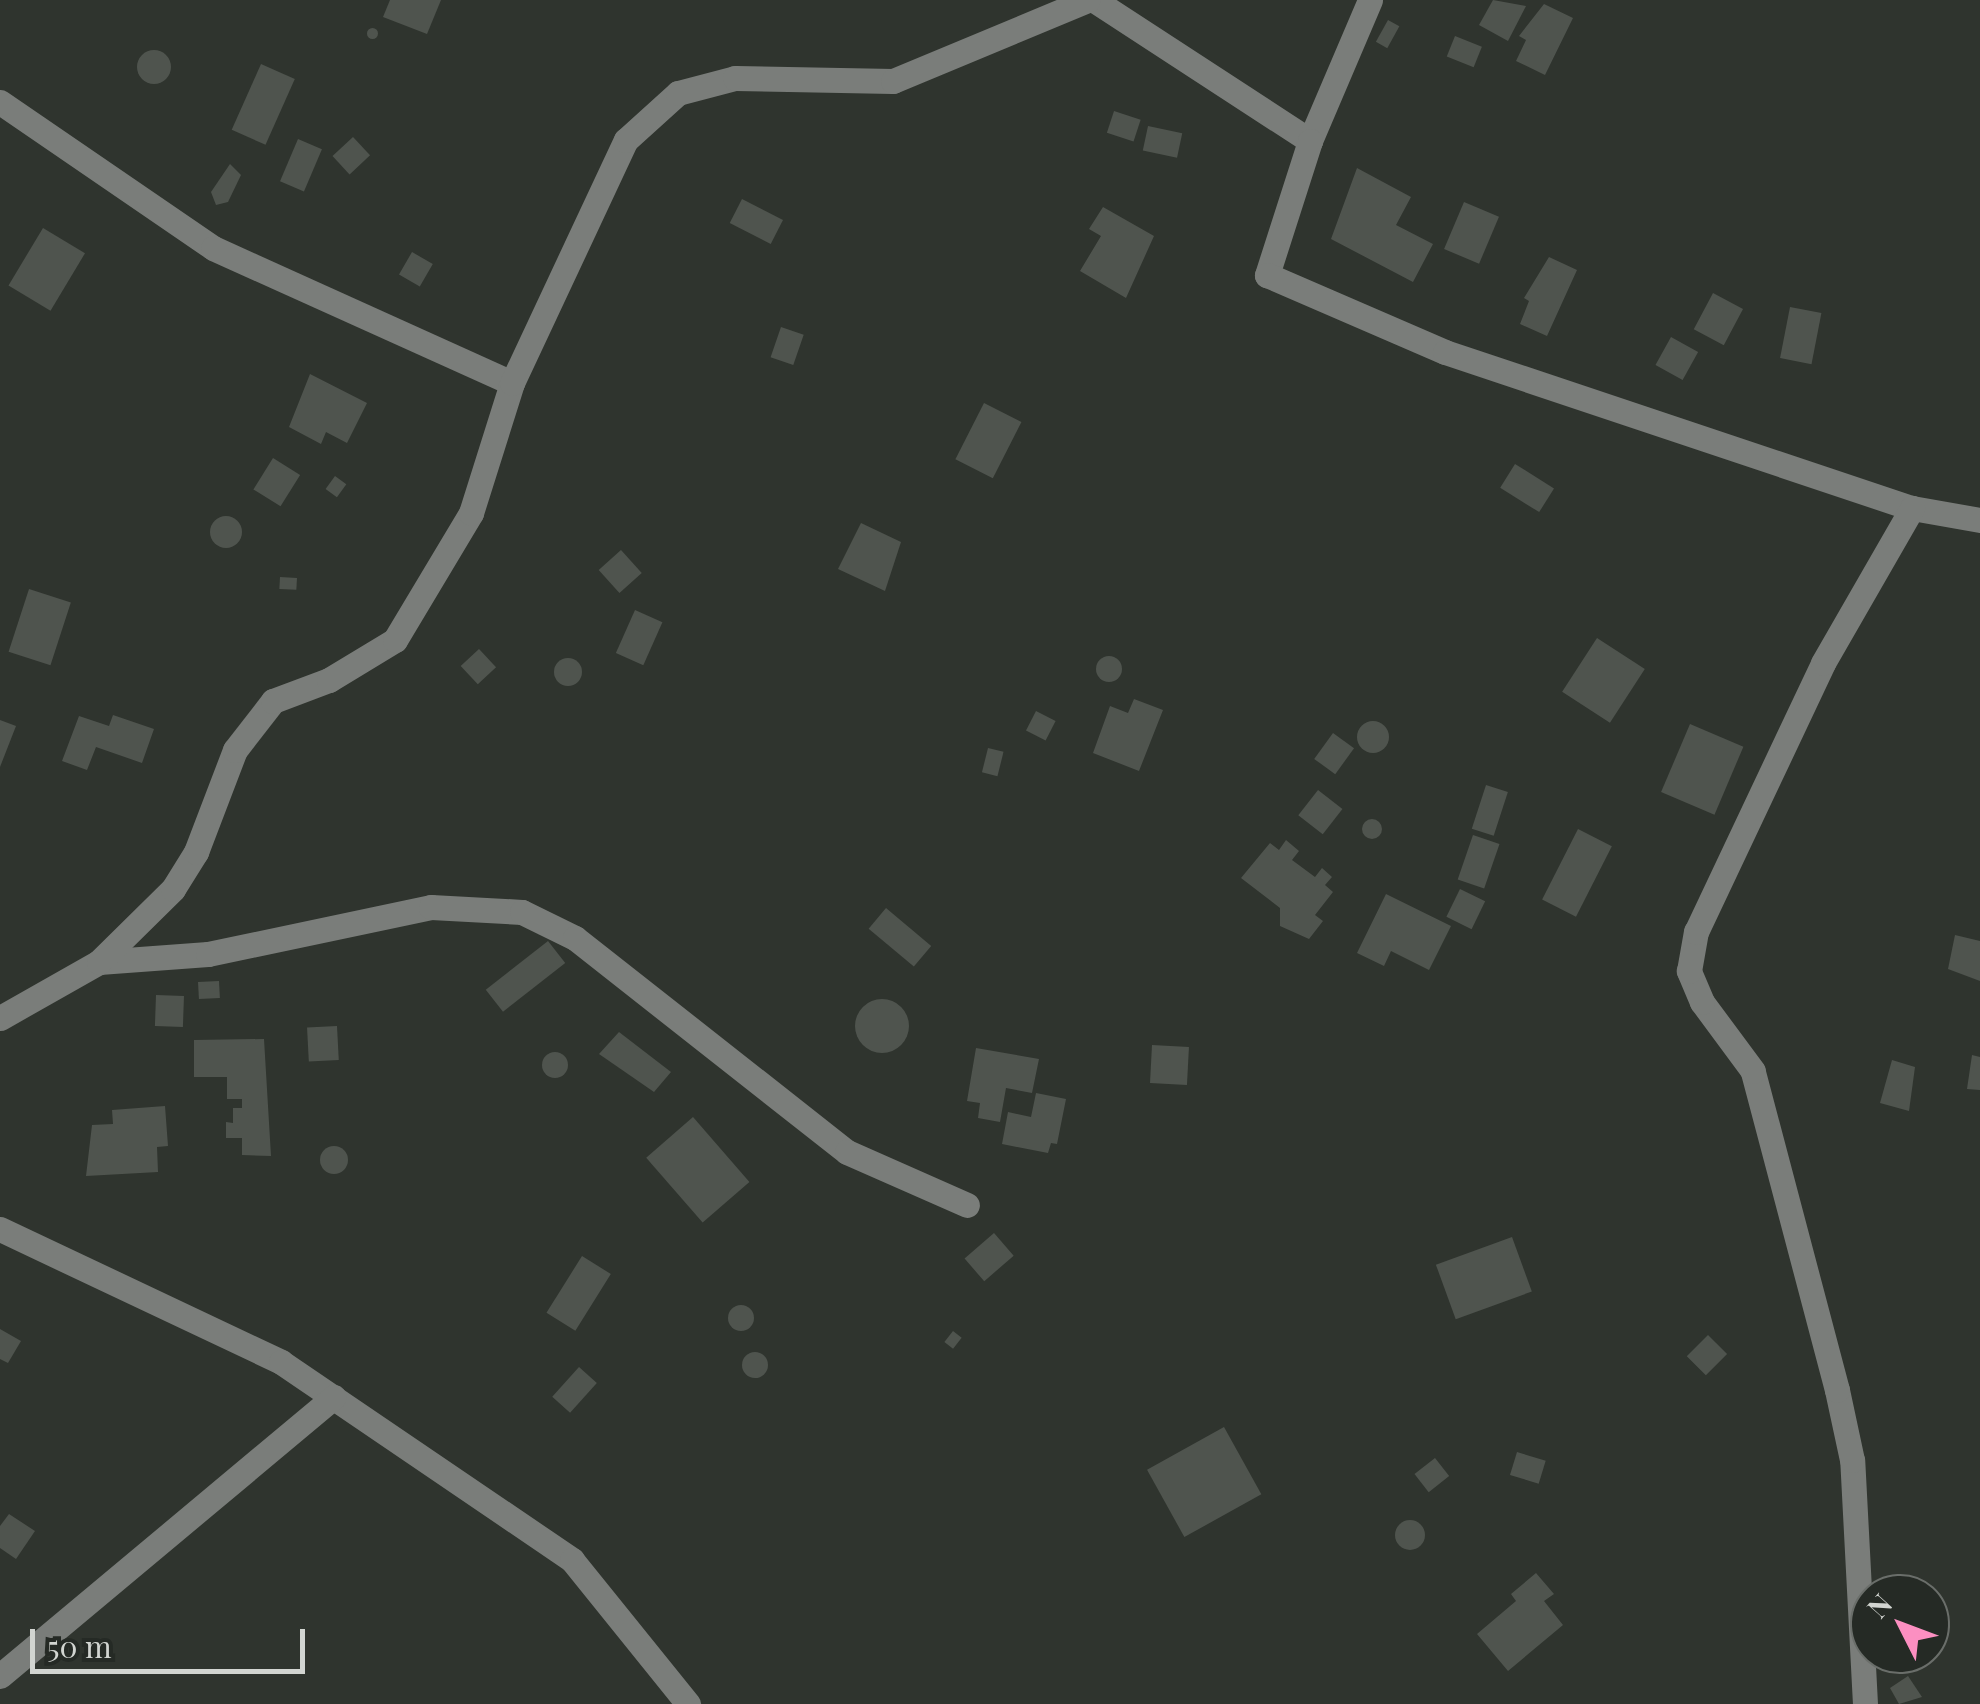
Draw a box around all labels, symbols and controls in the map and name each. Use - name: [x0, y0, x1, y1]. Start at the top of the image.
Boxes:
- north arrow: [1850, 1574, 1950, 1674]
- text: N: [1858, 1585, 1899, 1625]
- scale bar: [35, 1609, 310, 1671]
- text: 50 m: [47, 1626, 112, 1666]

